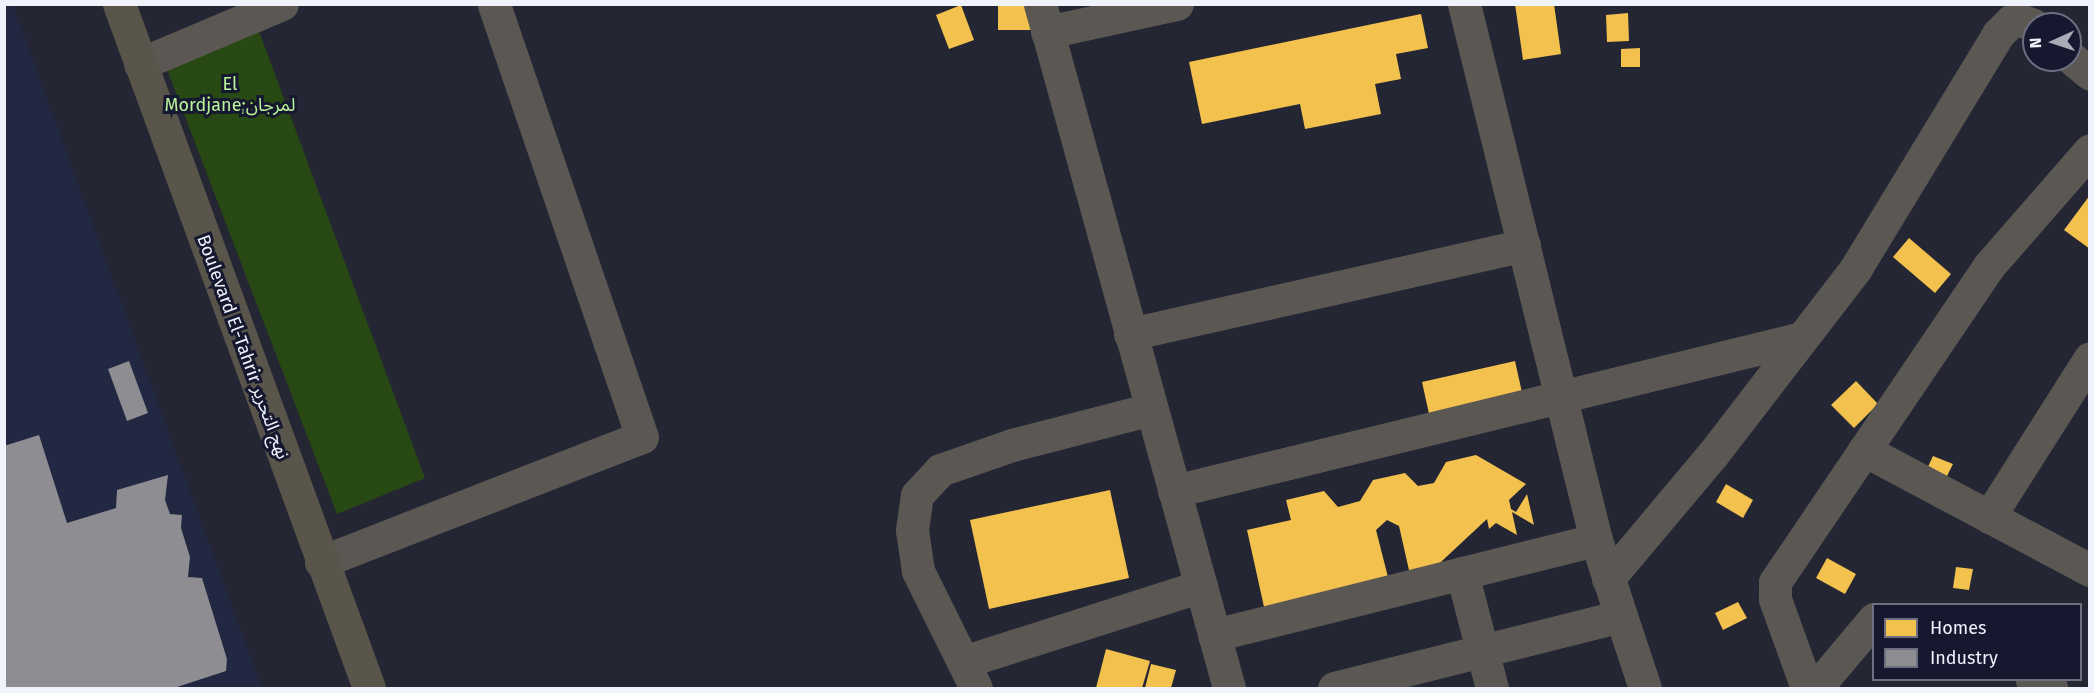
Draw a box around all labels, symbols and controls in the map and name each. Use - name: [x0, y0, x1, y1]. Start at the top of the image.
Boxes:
- north arrow: [2022, 12, 2082, 72]
- text: N: [2026, 37, 2045, 49]
- park label: El Mordjane;لمرجان: [165, 74, 295, 116]
- street label: Boulevard El-Tahrir نهج التحرير: [192, 232, 294, 462]
- legend: [1872, 603, 2082, 681]
- text: Homes: [1930, 617, 1986, 639]
- text: Industry: [1930, 647, 1998, 669]

